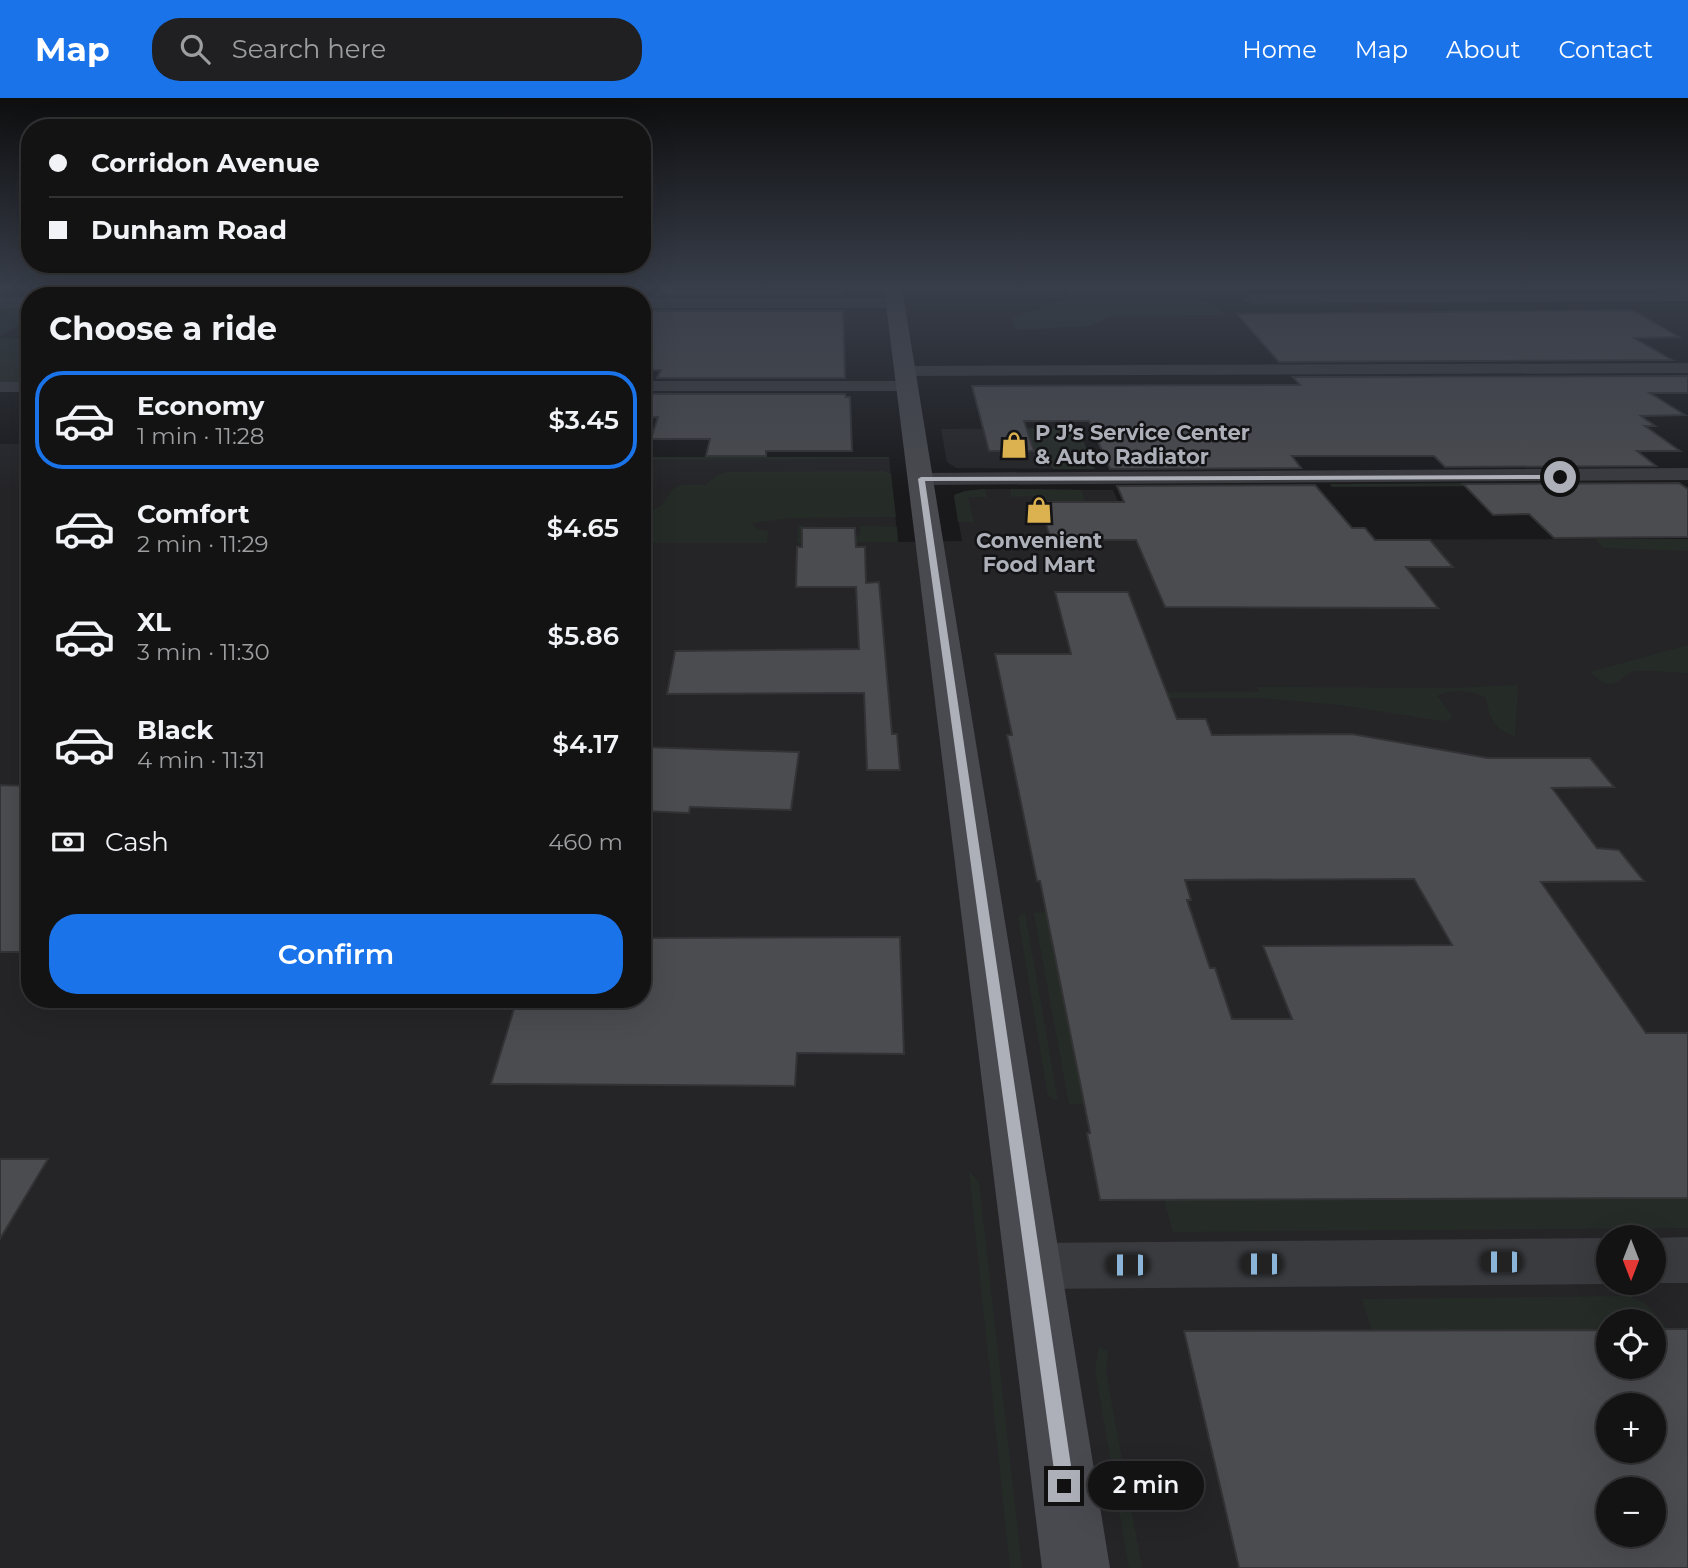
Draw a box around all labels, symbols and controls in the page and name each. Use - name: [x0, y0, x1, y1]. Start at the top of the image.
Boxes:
- search box: [152, 18, 642, 81]
- text: Map: [35, 29, 110, 69]
- icon: search: [176, 30, 214, 68]
- text: Search here: [232, 33, 386, 65]
- text: Home: [1242, 35, 1317, 64]
- text: Map: [1355, 35, 1408, 64]
- text: About: [1446, 35, 1520, 64]
- text: Contact: [1558, 35, 1653, 64]
- text: Corridon Avenue: [91, 147, 320, 179]
- text: Dunham Road: [91, 214, 287, 246]
- text: Choose a ride: [49, 309, 277, 348]
- icon: car: [53, 389, 116, 452]
- text: Economy: [137, 390, 264, 422]
- text: $3.45: [549, 404, 619, 436]
- place label: P J’s Service Center & Auto Radiator: [1035, 420, 1250, 469]
- text: 1 min · 11:28: [137, 422, 265, 450]
- shop icon: P J’s Service Center & Auto Radiator: [999, 430, 1029, 460]
- route start: [1544, 461, 1576, 493]
- shop icon: Convenient Food Mart: [1024, 495, 1054, 525]
- icon: car: [53, 497, 116, 560]
- text: Comfort: [137, 498, 249, 530]
- text: $4.65: [547, 512, 619, 544]
- place label: Convenient Food Mart: [976, 528, 1102, 577]
- text: 2 min · 11:29: [137, 530, 269, 558]
- icon: car: [53, 605, 116, 668]
- text: XL: [137, 606, 171, 638]
- text: $5.86: [548, 620, 619, 652]
- text: 3 min · 11:30: [137, 638, 270, 666]
- icon: car: [53, 713, 116, 776]
- text: Black: [137, 714, 213, 746]
- text: $4.17: [553, 728, 619, 760]
- text: 4 min · 11:31: [137, 746, 265, 774]
- icon: cash: [49, 823, 87, 861]
- text: Cash: [105, 826, 169, 858]
- text: 460 m: [548, 828, 623, 856]
- button: Confirm: [49, 914, 623, 994]
- north arrow: [1596, 1225, 1666, 1295]
- map controls: [1596, 1225, 1666, 1547]
- car: [1481, 1252, 1523, 1273]
- car: [1241, 1254, 1283, 1275]
- car: [1107, 1255, 1149, 1276]
- button: locate: [1596, 1309, 1666, 1379]
- button: +: [1596, 1393, 1666, 1463]
- callout: 2 min: [1088, 1462, 1204, 1510]
- route end: [1048, 1470, 1080, 1502]
- text: 2 min: [1113, 1471, 1179, 1499]
- button: −: [1596, 1477, 1666, 1547]

